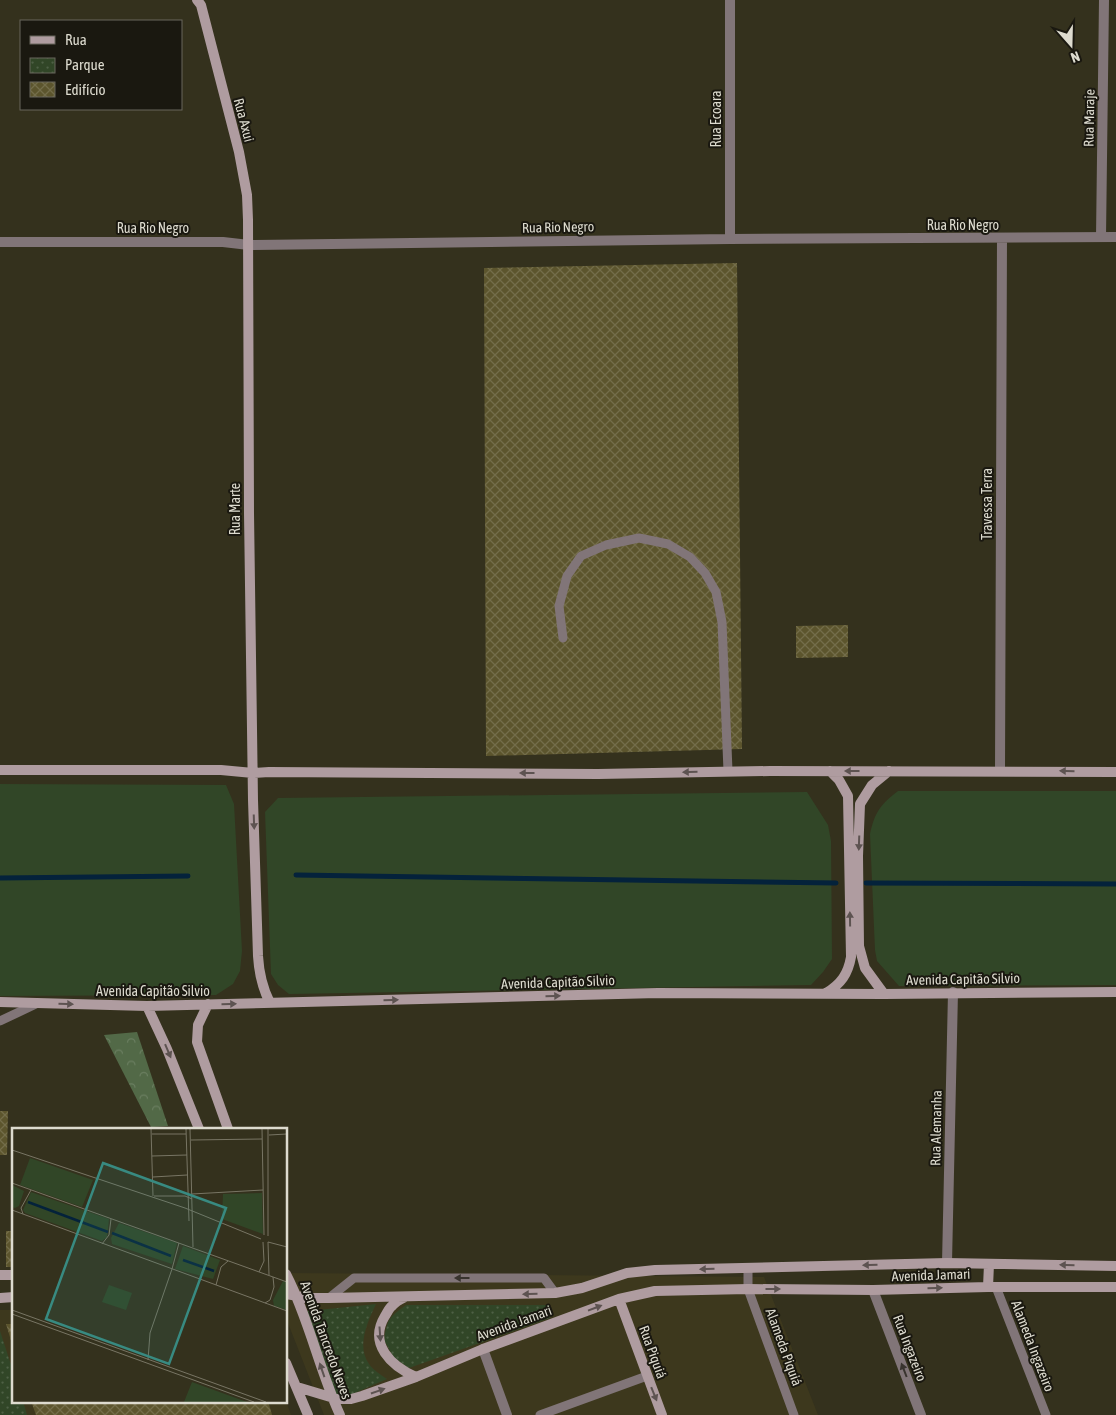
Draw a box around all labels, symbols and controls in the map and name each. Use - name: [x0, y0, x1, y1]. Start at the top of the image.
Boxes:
- legend: [20, 20, 182, 110]
- north arrow: [1046, 20, 1096, 70]
- text: Rua: [65, 31, 87, 48]
- text: N: [1069, 48, 1082, 66]
- text: Parque: [65, 56, 105, 73]
- text: Edifício: [65, 81, 106, 98]
- street label: Rua Maraje: [1080, 89, 1098, 147]
- street label: Rua Ecoara: [708, 91, 724, 147]
- street label: Rua Axui: [230, 96, 258, 144]
- street label: Rua Rio Negro: [927, 217, 999, 233]
- street label: Rua Rio Negro: [522, 218, 594, 236]
- street label: Rua Rio Negro: [117, 220, 189, 236]
- street label: Travessa Terra: [979, 468, 995, 540]
- street label: Rua Marte: [227, 483, 243, 535]
- one-way arrow: [844, 767, 860, 775]
- one-way arrow: [1059, 767, 1075, 775]
- one-way arrow: [682, 768, 698, 776]
- one-way arrow: [519, 769, 535, 777]
- one-way arrow: [250, 814, 258, 830]
- one-way arrow: [854, 835, 862, 851]
- one-way arrow: [846, 911, 854, 927]
- street label: Avenida Capitão Silvio: [906, 970, 1020, 988]
- street label: Avenida Capitão Silvio: [501, 972, 615, 992]
- street label: Avenida Capitão Silvio: [96, 983, 210, 999]
- one-way arrow: [546, 992, 562, 1000]
- one-way arrow: [383, 996, 399, 1004]
- one-way arrow: [221, 999, 237, 1007]
- one-way arrow: [58, 1000, 74, 1008]
- one-way arrow: [164, 1044, 172, 1058]
- street label: Rua Alemanha: [927, 1090, 945, 1166]
- inset map: [12, 1128, 288, 1402]
- one-way arrow: [1059, 1261, 1075, 1269]
- one-way arrow: [862, 1262, 878, 1270]
- one-way arrow: [699, 1266, 715, 1274]
- street label: Avenida Jamari: [891, 1266, 971, 1284]
- one-way arrow: [454, 1274, 470, 1282]
- street label: Avenida Tancredo Neves: [297, 1279, 355, 1401]
- one-way arrow: [927, 1284, 943, 1292]
- one-way arrow: [765, 1285, 781, 1293]
- one-way arrow: [522, 1290, 538, 1298]
- street label: Alameda Ingazeiro: [1008, 1298, 1058, 1394]
- street label: Avenida Jamari: [474, 1302, 554, 1344]
- one-way arrow: [588, 1304, 603, 1312]
- street label: Alameda Piquiá: [763, 1306, 805, 1388]
- street label: Rua Ingazeiro: [890, 1312, 930, 1384]
- street label: Rua Piquiá: [636, 1323, 670, 1381]
- one-way arrow: [377, 1326, 385, 1342]
- one-way arrow: [318, 1362, 325, 1377]
- one-way arrow: [900, 1362, 907, 1377]
- one-way arrow: [371, 1386, 386, 1394]
- one-way arrow: [650, 1387, 658, 1402]

